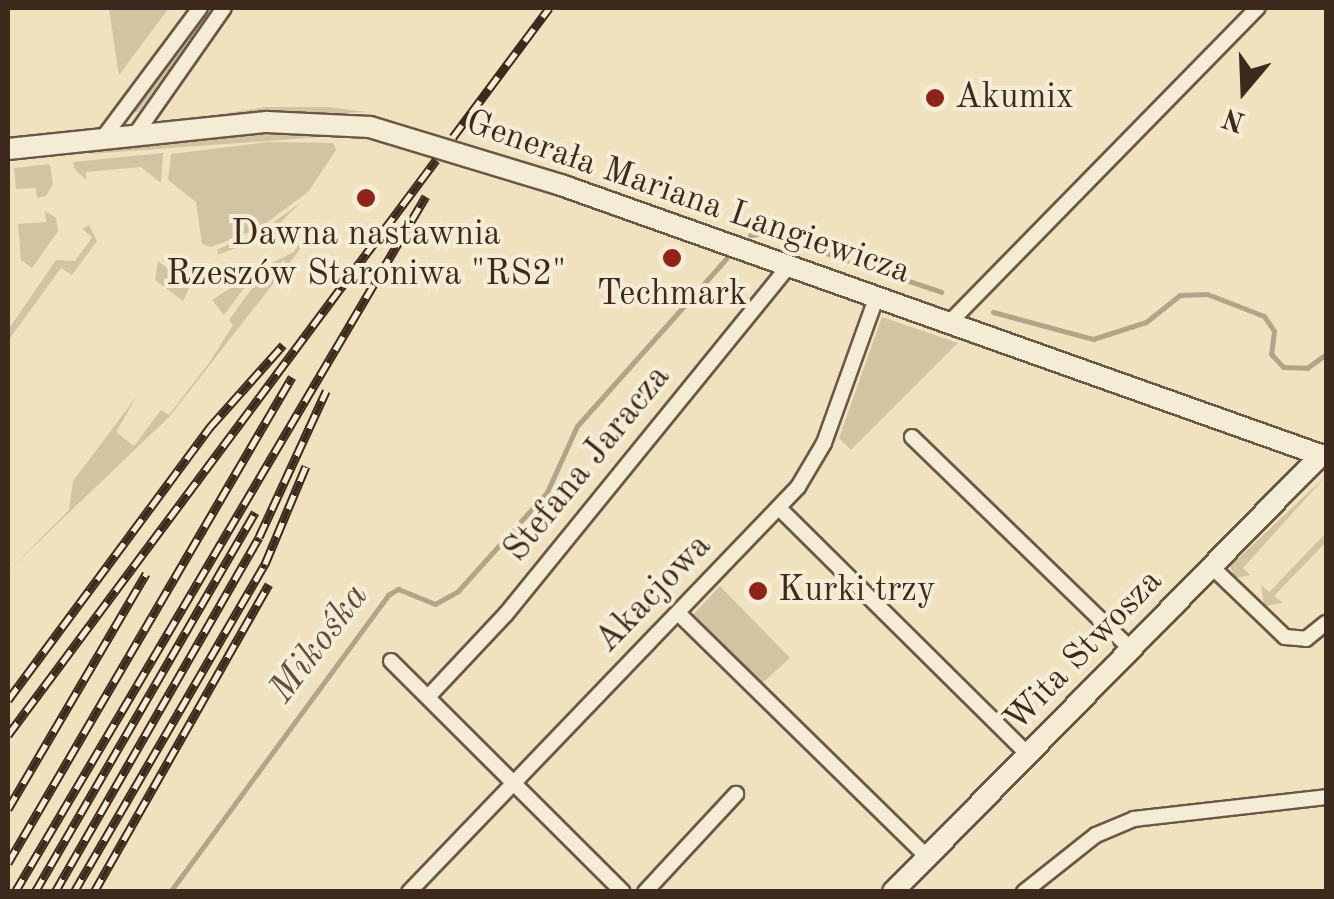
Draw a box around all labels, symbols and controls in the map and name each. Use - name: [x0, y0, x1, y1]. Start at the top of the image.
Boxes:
- north arrow: [1194, 40, 1294, 140]
- place label: Akumix: [955, 77, 1074, 119]
- marker: Akumix: [924, 87, 946, 109]
- street label: Generała Mariana Langiewicza: [460, 102, 916, 294]
- text: N: [1220, 102, 1249, 135]
- marker: Dawna nastawnia Rzeszów Staroniwa "RS2": [355, 187, 377, 209]
- place label: Dawna nastawnia Rzeszów Staroniwa "RS2": [166, 214, 566, 296]
- marker: Techmark: [661, 247, 683, 269]
- place label: Techmark: [597, 274, 747, 316]
- street label: Stefana Jaracza: [496, 357, 680, 571]
- street label: Akacjowa: [587, 526, 721, 662]
- street label: Wita Stwosza: [996, 561, 1172, 741]
- place label: Kurki trzy: [778, 570, 935, 612]
- water label: Mikośka: [260, 575, 380, 713]
- marker: Kurki trzy: [747, 580, 769, 602]

